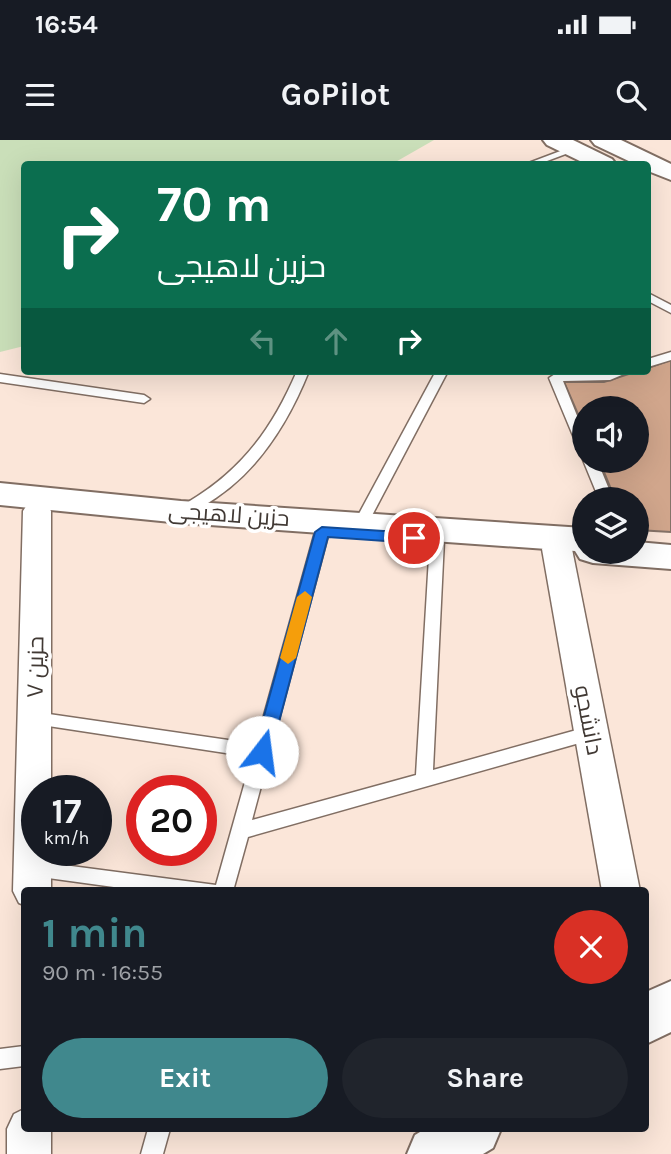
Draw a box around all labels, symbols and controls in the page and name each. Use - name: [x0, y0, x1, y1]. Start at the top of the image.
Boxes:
- text: 16:54: [35, 9, 98, 40]
- icon: menu: [21, 76, 59, 114]
- text: GoPilot: [281, 76, 390, 113]
- icon: search: [612, 76, 650, 114]
- text: 70 m: [157, 176, 271, 233]
- icon: right: [42, 189, 133, 280]
- text: حزین لاهیجی: [157, 248, 326, 285]
- icon: left: [244, 322, 282, 360]
- icon: ahead: [317, 322, 355, 360]
- icon: right: [390, 322, 428, 360]
- map controls: [572, 396, 649, 564]
- button: sound: [572, 396, 649, 473]
- button: layers: [572, 487, 649, 564]
- street label: حزین لاهیجی: [167, 497, 290, 532]
- pin: [384, 508, 444, 568]
- icon: arrive: [395, 519, 433, 557]
- street label: حزین ۷: [21, 636, 50, 698]
- street label: دانشجو: [569, 683, 608, 757]
- position arrow: [225, 715, 299, 789]
- speed limit sign: 20: [126, 775, 217, 866]
- text: 17: [52, 791, 81, 832]
- text: km/h: [44, 827, 89, 849]
- text: 1 min: [42, 908, 147, 958]
- button: close: [554, 910, 628, 984]
- text: 90 m · 16:55: [42, 959, 163, 986]
- button: Exit: [42, 1038, 328, 1118]
- button: Share: [342, 1038, 628, 1118]

